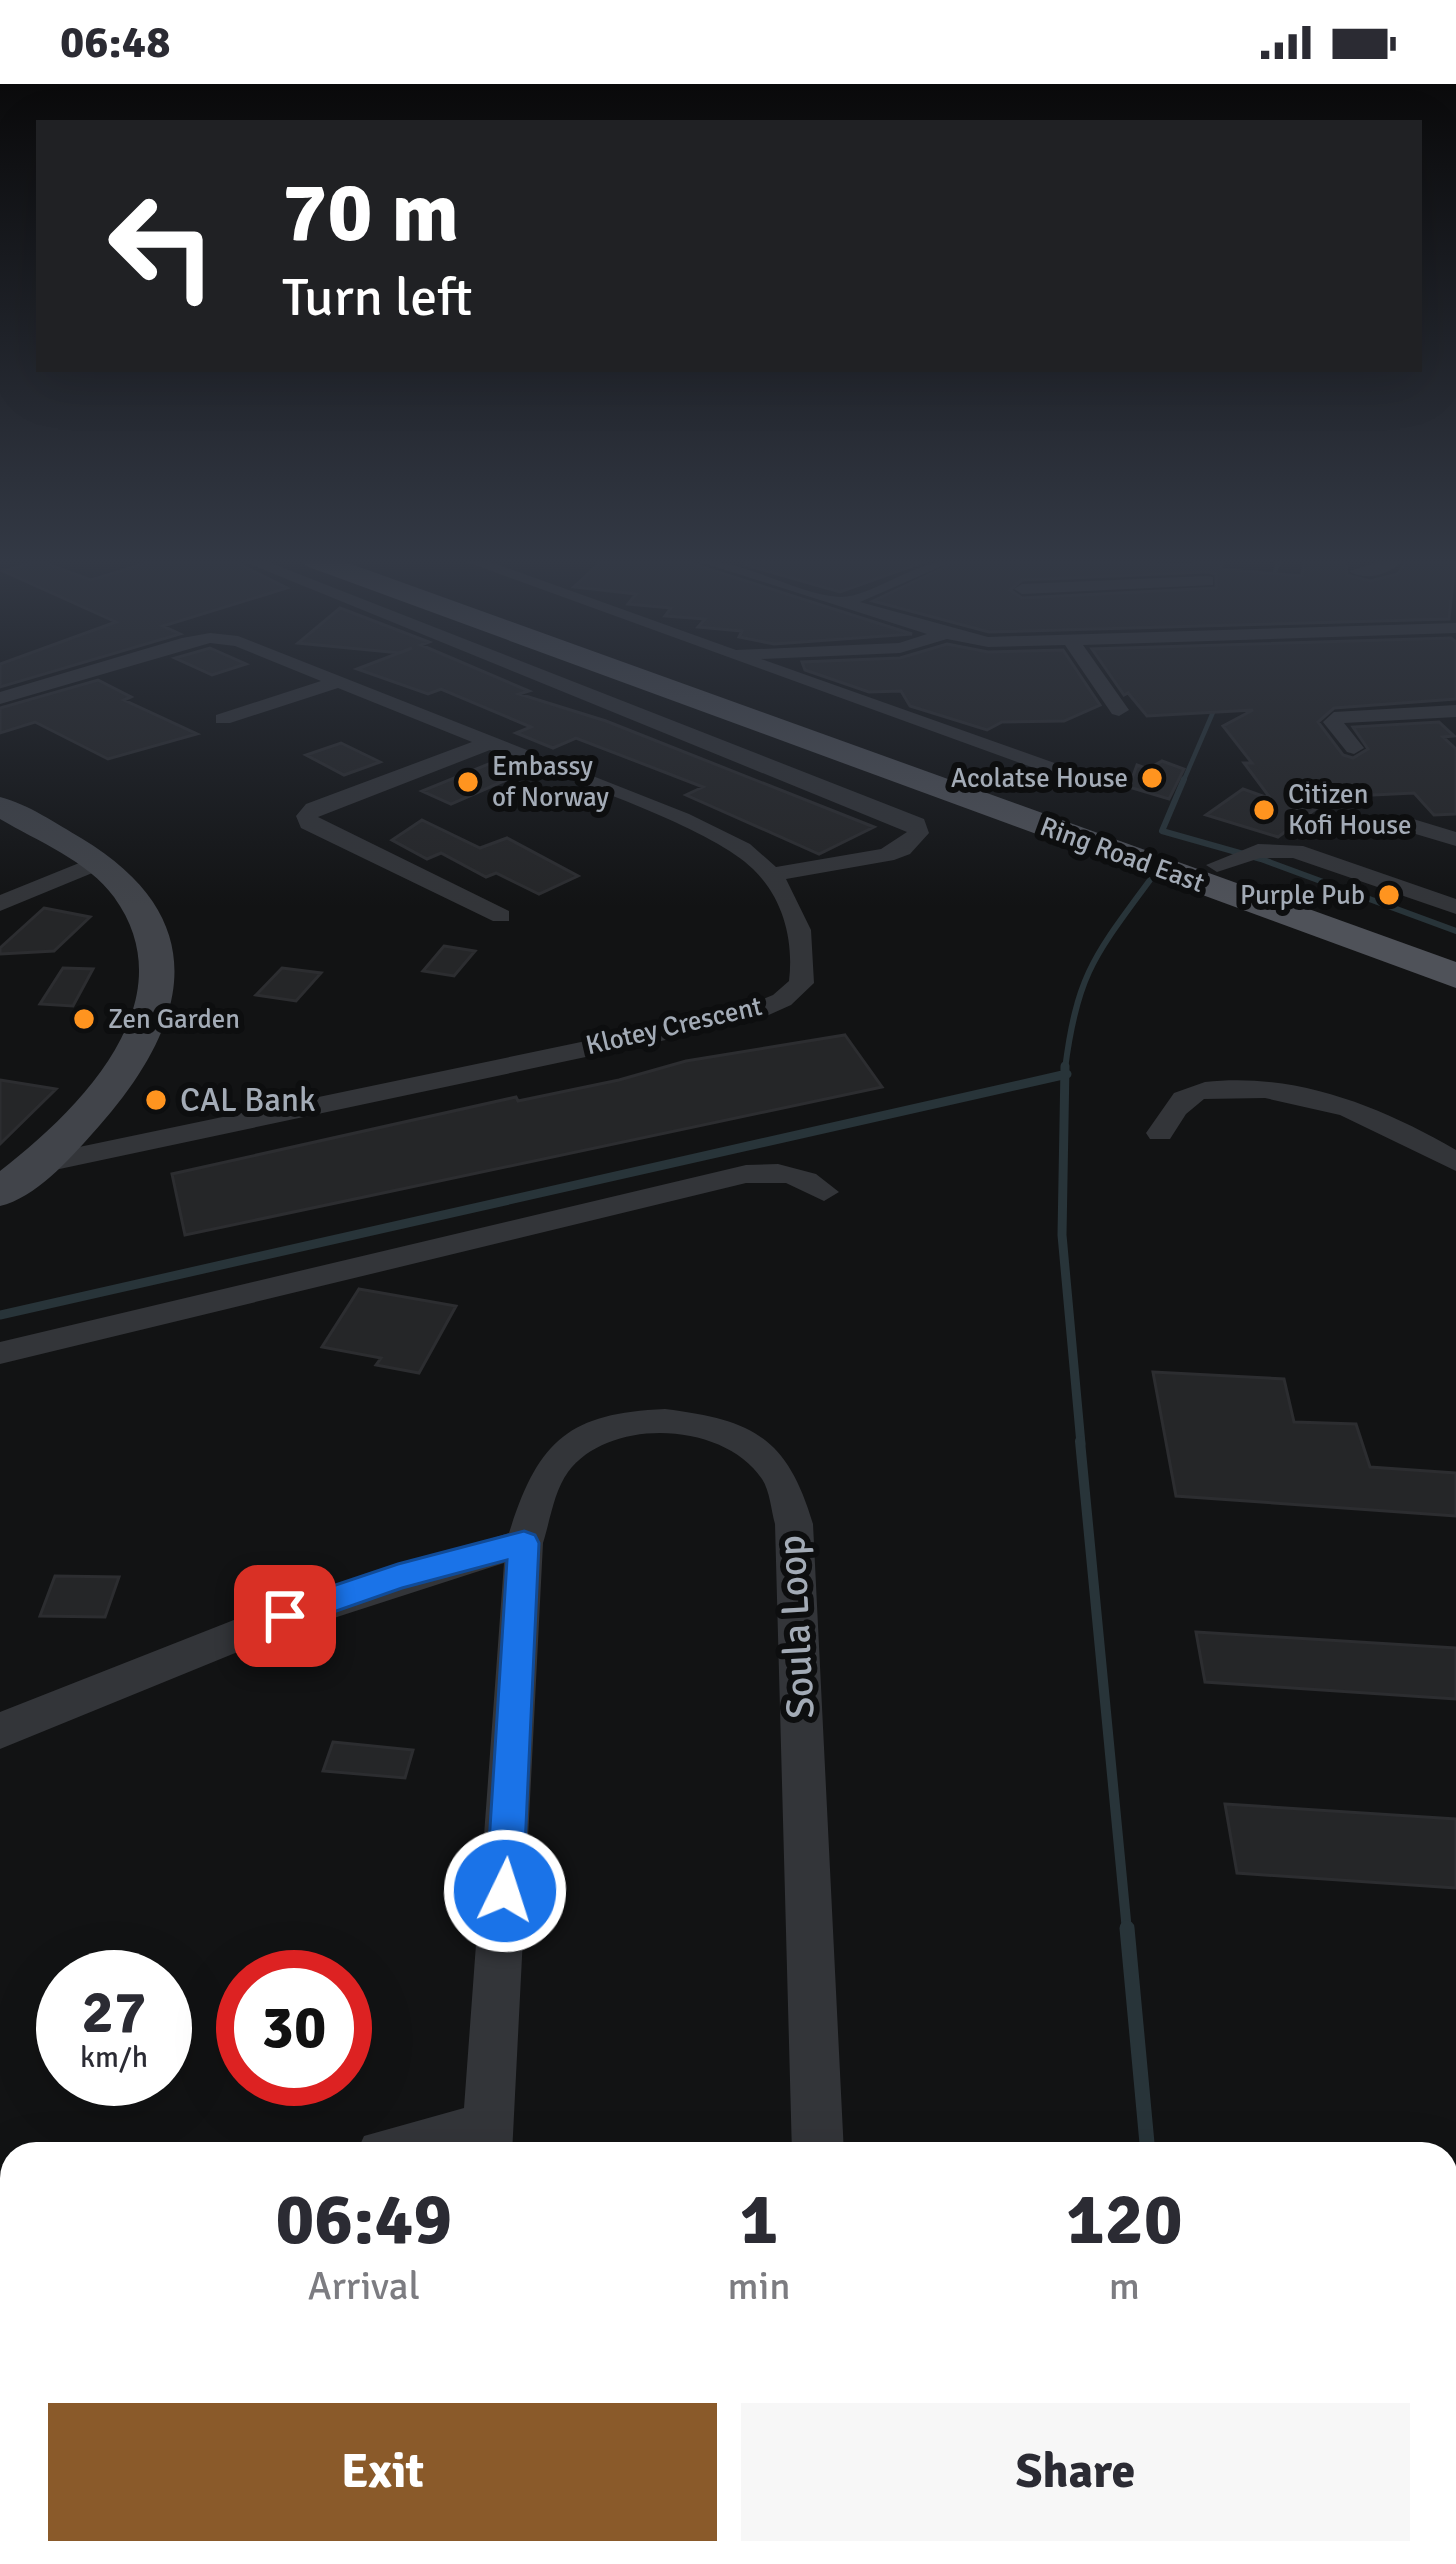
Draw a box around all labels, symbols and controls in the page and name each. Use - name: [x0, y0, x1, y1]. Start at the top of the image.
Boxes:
- text: 06:48: [60, 15, 170, 70]
- text: 70 m: [282, 161, 459, 265]
- icon: left: [84, 168, 240, 324]
- text: Turn left: [282, 264, 472, 331]
- place label: Embassy of Norway: [492, 750, 609, 814]
- place label: Acolatse House: [951, 762, 1128, 795]
- marker: Acolatse House: [1139, 765, 1165, 791]
- marker: Embassy of Norway: [455, 769, 481, 795]
- place label: Citizen Kofi House: [1288, 778, 1411, 842]
- marker: Citizen Kofi House: [1251, 797, 1277, 823]
- street label: Ring Road East: [1035, 810, 1209, 900]
- place label: Purple Pub: [1240, 879, 1365, 912]
- marker: Purple Pub: [1376, 882, 1402, 908]
- street label: Klotey Crescent: [583, 990, 765, 1062]
- place label: Zen Garden: [108, 1003, 240, 1036]
- marker: Zen Garden: [71, 1006, 97, 1032]
- place label: CAL Bank: [180, 1080, 316, 1121]
- marker: CAL Bank: [143, 1087, 169, 1113]
- street label: Soula Loop: [767, 1534, 825, 1720]
- pin: [234, 1565, 336, 1667]
- icon: arrive: [252, 1583, 318, 1649]
- position arrow: [442, 1828, 568, 1954]
- speed limit sign: 30: [216, 1950, 372, 2106]
- text: 27: [82, 1976, 146, 2050]
- text: km/h: [80, 2039, 148, 2076]
- text: 06:49: [275, 2175, 452, 2264]
- text: 1: [740, 2175, 778, 2264]
- text: 120: [1066, 2175, 1183, 2264]
- text: Arrival: [308, 2262, 420, 2310]
- text: min: [728, 2262, 791, 2310]
- text: m: [1109, 2262, 1140, 2310]
- button: Exit: [48, 2403, 717, 2541]
- button: Share: [741, 2403, 1410, 2541]

